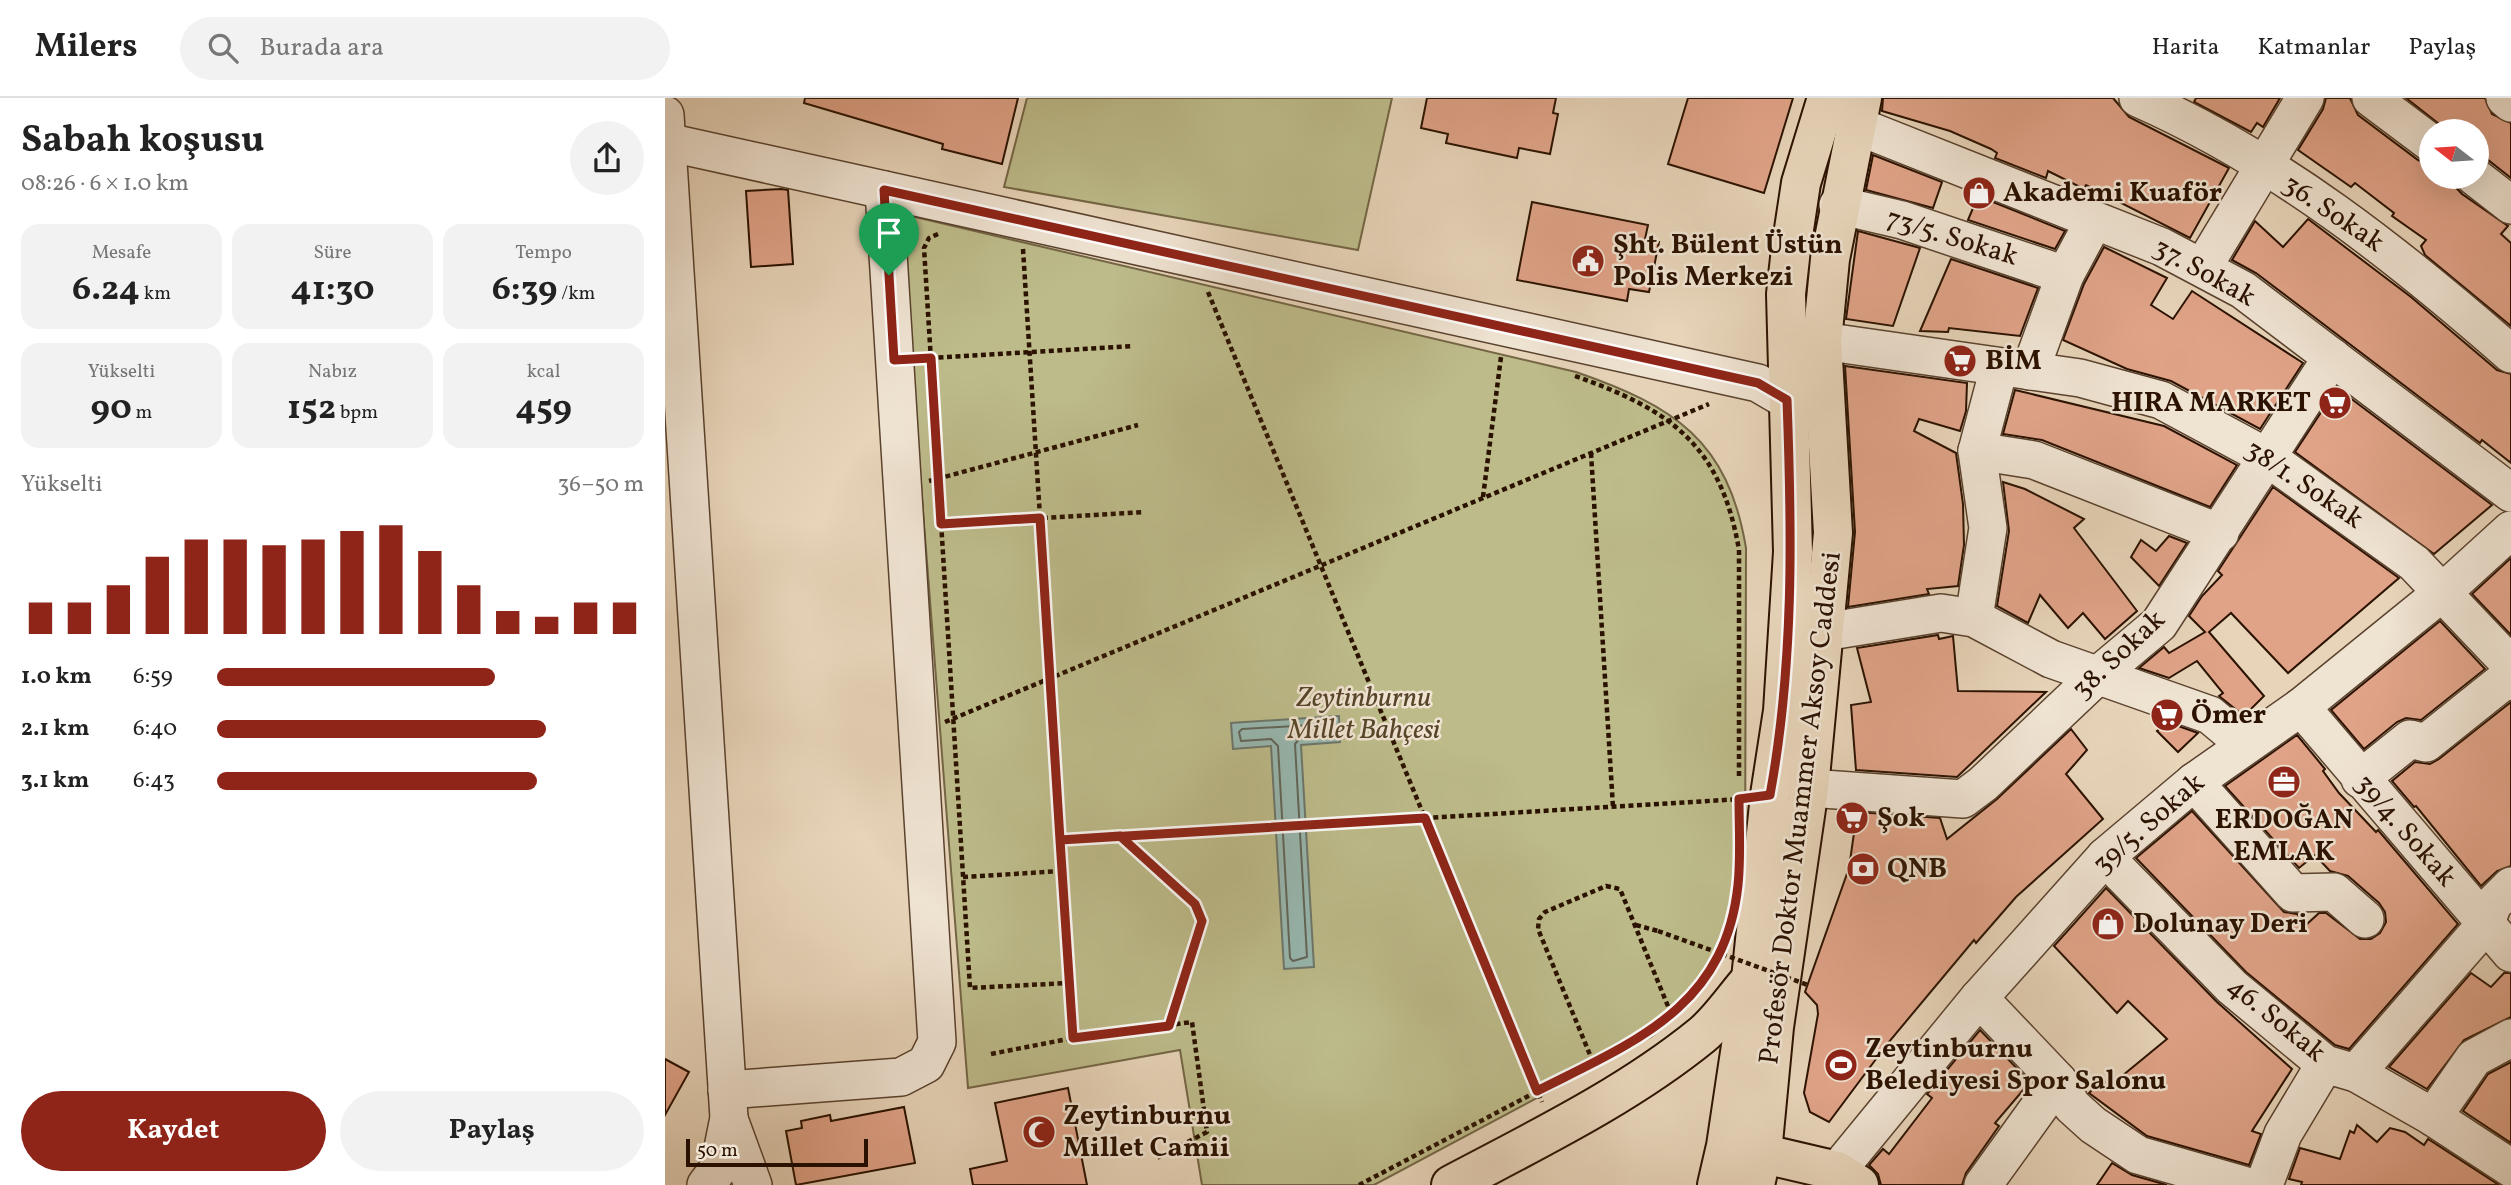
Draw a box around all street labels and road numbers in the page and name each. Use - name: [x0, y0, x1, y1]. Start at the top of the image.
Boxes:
- street label: 36. Sokak: [2274, 166, 2392, 262]
- street label: 73/5. Sokak: [1881, 199, 2023, 277]
- street label: 37. Sokak: [2146, 229, 2262, 317]
- street label: 38/1. Sokak: [2237, 431, 2371, 539]
- street label: Profesör Doktor Muammer Aksoy Caddesi: [1750, 549, 1852, 1067]
- street label: 38. Sokak: [2064, 601, 2174, 709]
- street label: 39/5. Sokak: [2084, 764, 2214, 884]
- street label: 39/4. Sokak: [2345, 766, 2465, 896]
- street label: 46. Sokak: [2218, 968, 2334, 1072]

